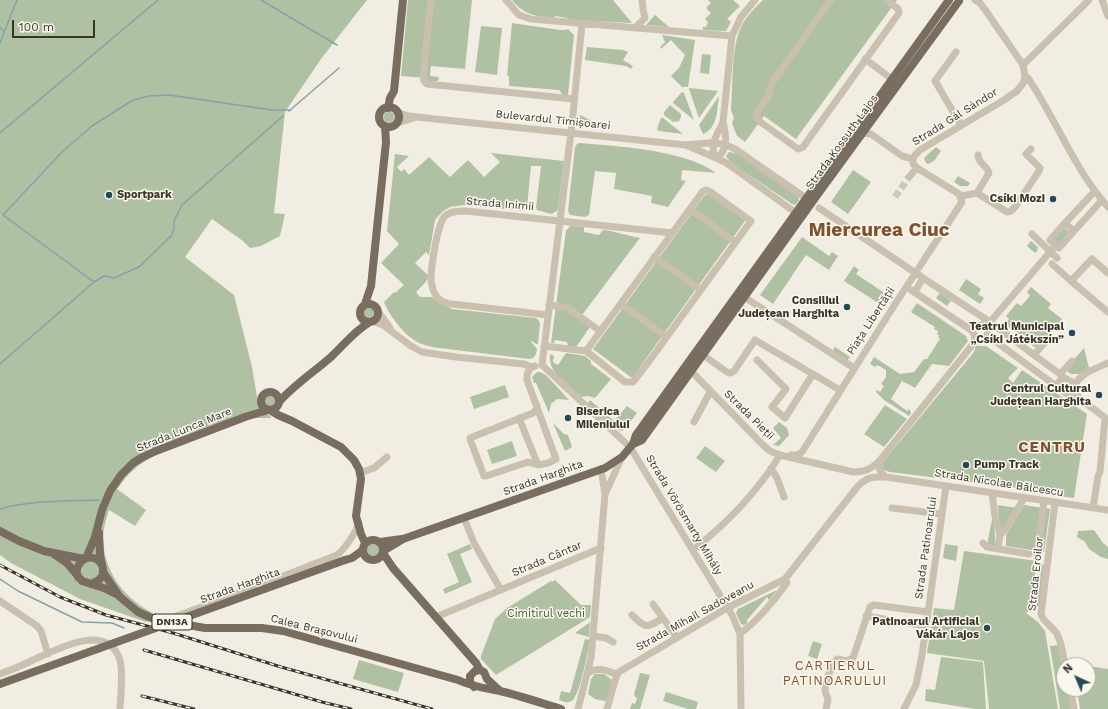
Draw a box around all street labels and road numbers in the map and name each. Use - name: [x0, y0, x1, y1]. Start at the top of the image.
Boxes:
- street label: Strada Gál Sándor: [910, 85, 1000, 149]
- street label: Strada Kossuth Lajos: [803, 92, 881, 192]
- street label: Bulevardul Timișoarei: [495, 107, 611, 133]
- street label: Strada Inimii: [465, 194, 535, 214]
- street label: Piața Libertății: [844, 285, 898, 357]
- street label: Strada Pieții: [721, 387, 777, 443]
- street label: Strada Lunca Mare: [134, 405, 234, 455]
- street label: Strada Vörösmarty Mihály: [643, 452, 725, 578]
- street label: Strada Harghita: [501, 457, 585, 499]
- street label: Strada Nicolae Bălcescu: [933, 466, 1065, 500]
- street label: Strada Patinoarului: [912, 496, 940, 600]
- street label: Strada Eroilor: [1026, 536, 1046, 612]
- street label: Strada Cântar: [510, 538, 584, 580]
- street label: Strada Harghita: [198, 565, 282, 607]
- street label: Strada Mihail Sadoveanu: [634, 578, 756, 654]
- street label: Calea Brașovului: [269, 612, 359, 646]
- road number: DN13A: [152, 614, 192, 630]

